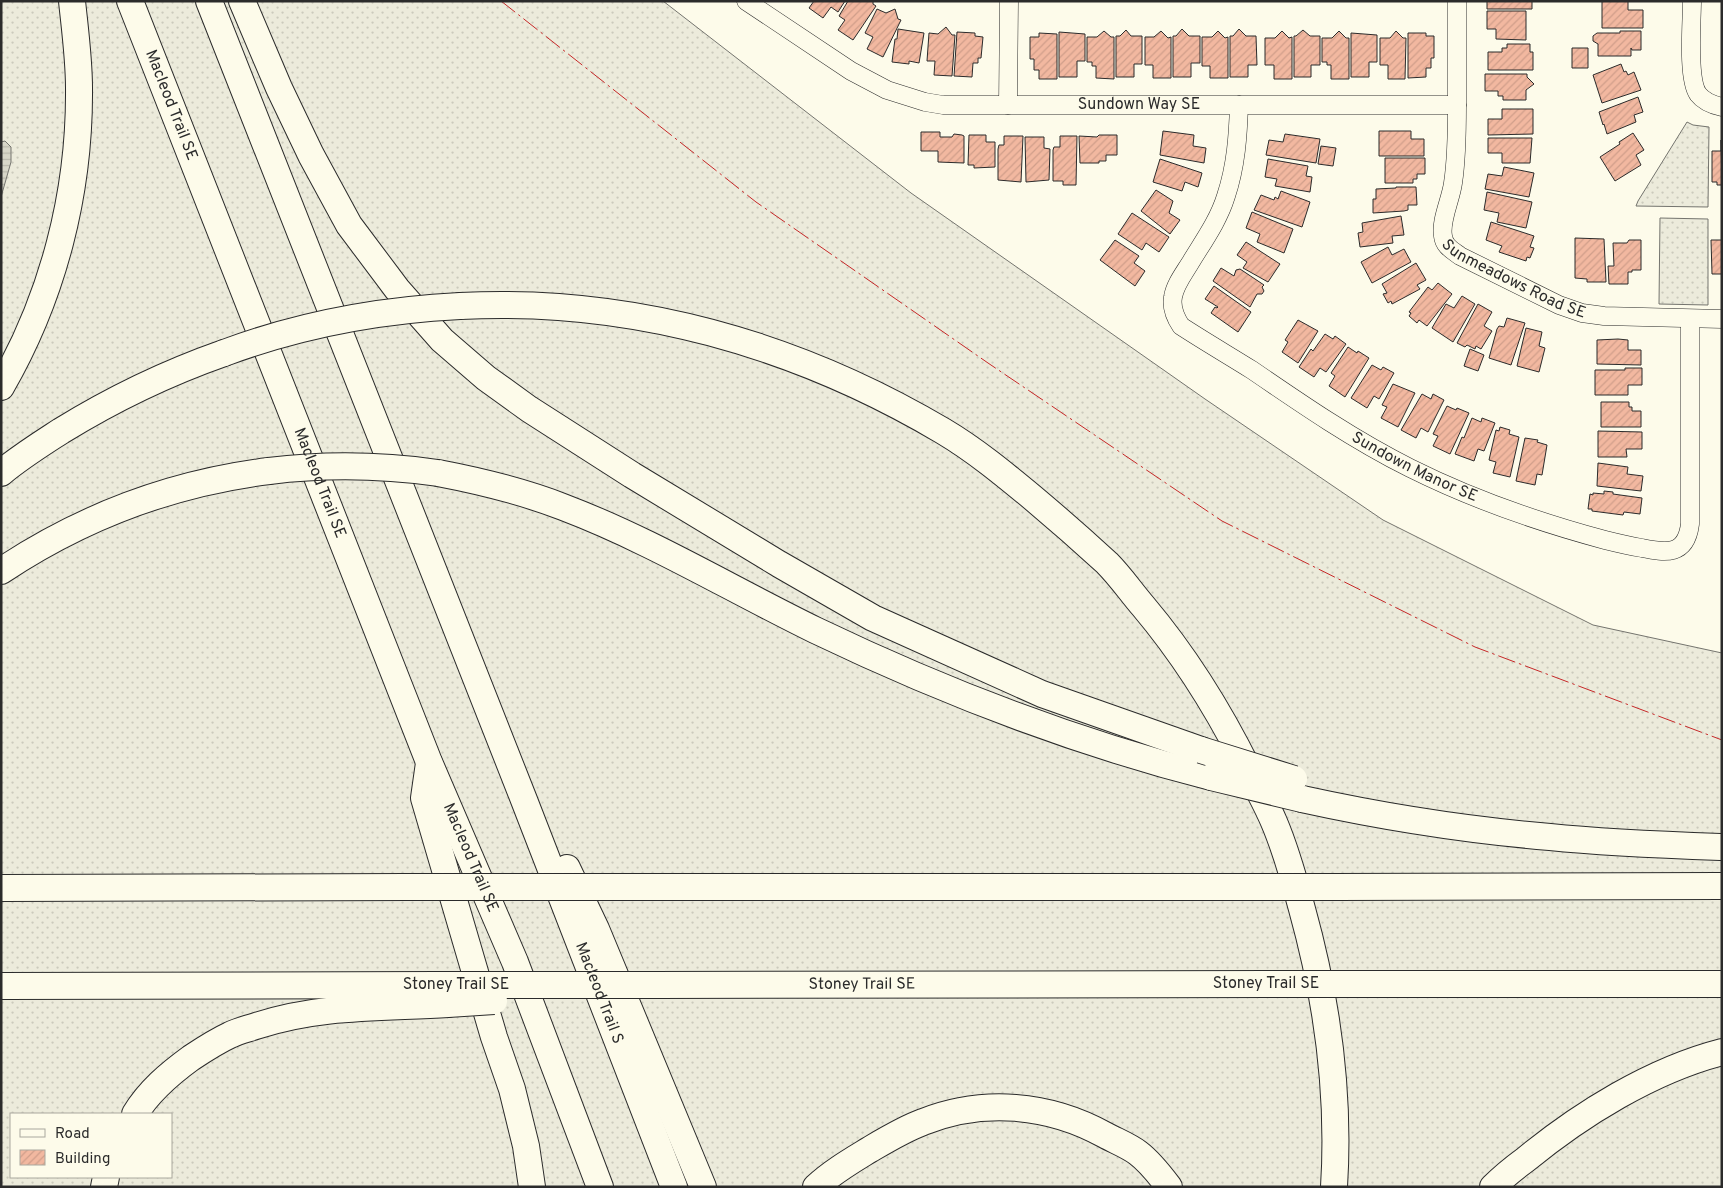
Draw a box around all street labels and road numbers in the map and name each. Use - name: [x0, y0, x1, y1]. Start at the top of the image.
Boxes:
- street label: Macleod Trail SE: [140, 47, 202, 163]
- street label: Sundown Way SE: [1078, 95, 1200, 115]
- street label: Sunmeadows Road SE: [1436, 236, 1588, 324]
- street label: Macleod Trail SE: [289, 425, 350, 541]
- street label: Sundown Manor SE: [1348, 428, 1480, 507]
- street label: Macleod Trail SE: [438, 800, 503, 916]
- street label: Macleod Trail S: [570, 939, 628, 1047]
- street label: Stoney Trail SE: [1213, 974, 1319, 994]
- street label: Stoney Trail SE: [403, 975, 509, 995]
- street label: Stoney Trail SE: [809, 975, 915, 995]

